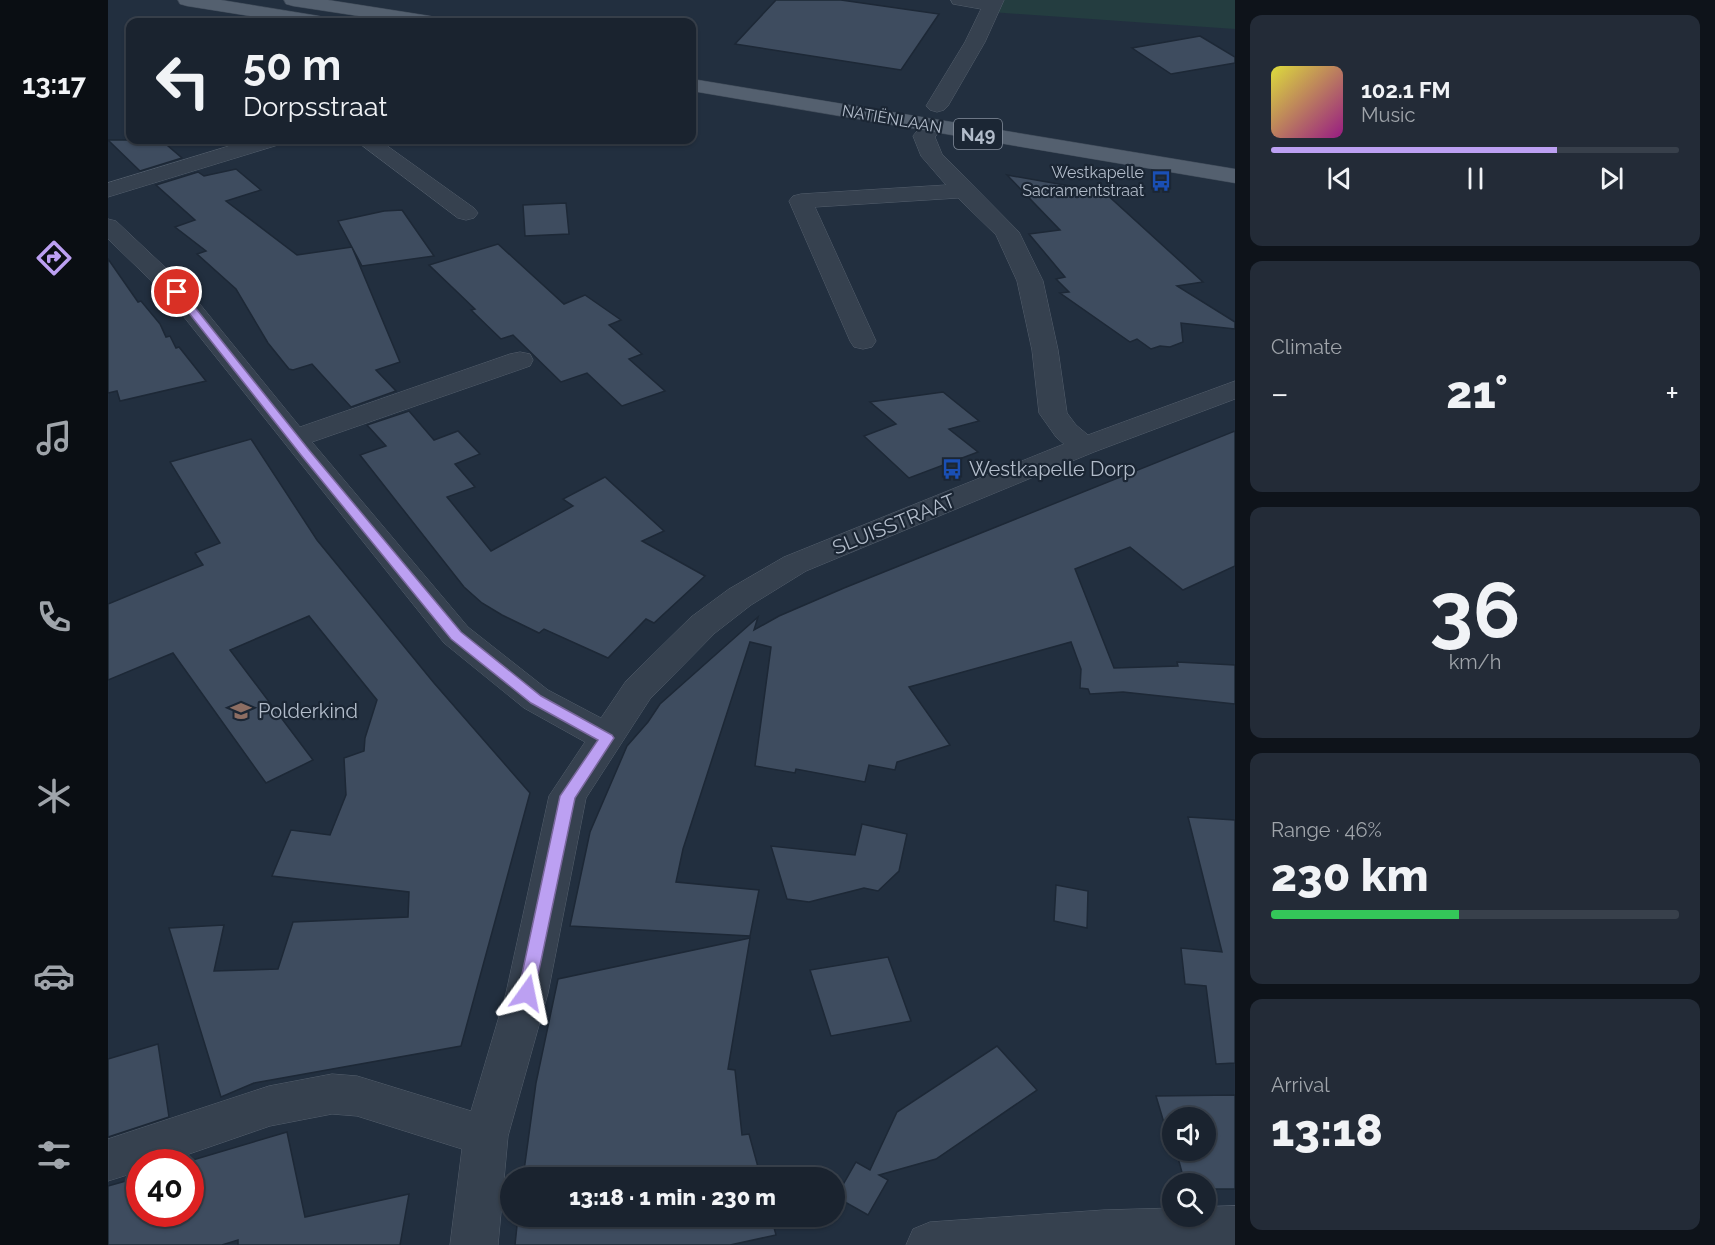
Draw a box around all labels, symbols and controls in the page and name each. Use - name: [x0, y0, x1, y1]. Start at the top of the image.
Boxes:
- text: 50 m: [243, 41, 341, 90]
- icon: left: [144, 42, 222, 120]
- text: 13:17: [22, 69, 86, 100]
- text: 102.1 FM: [1361, 77, 1451, 103]
- text: Dorpsstraat: [243, 91, 387, 122]
- street label: NATIËNLAAN: [841, 100, 944, 137]
- text: Music: [1361, 103, 1415, 127]
- road number: N49: [954, 119, 1002, 149]
- icon: previous: [1323, 162, 1356, 195]
- icon: pause: [1459, 162, 1492, 195]
- icon: next: [1595, 162, 1628, 195]
- place label: Westkapelle Sacramentstraat: [1022, 163, 1145, 200]
- bus stop icon: Westkapelle Sacramentstraat: [1149, 169, 1173, 193]
- icon: directions: [33, 237, 75, 279]
- pin: [151, 266, 202, 317]
- icon: arrive: [160, 275, 193, 308]
- text: Climate: [1271, 335, 1342, 359]
- text: 21°: [1446, 366, 1508, 419]
- text: −: [1271, 374, 1289, 413]
- text: +: [1665, 374, 1679, 413]
- icon: music: [33, 417, 75, 459]
- bus stop icon: Westkapelle Dorp: [940, 457, 964, 481]
- place label: Westkapelle Dorp: [969, 457, 1136, 481]
- street label: SLUISSTRAAT: [829, 488, 959, 560]
- text: 36: [1430, 565, 1520, 656]
- icon: phone: [33, 596, 75, 638]
- text: km/h: [1449, 650, 1501, 674]
- school or university icon: Polderkind: [229, 699, 253, 723]
- place label: Polderkind: [258, 699, 358, 723]
- icon: climate: [33, 775, 75, 817]
- text: Range · 46%: [1271, 818, 1382, 842]
- text: 230 km: [1271, 849, 1429, 902]
- icon: car: [33, 955, 75, 997]
- position arrow: [495, 961, 559, 1025]
- text: Arrival: [1271, 1073, 1330, 1097]
- text: 13:18: [1271, 1104, 1383, 1157]
- map controls: [1162, 1107, 1216, 1227]
- button: sound: [1162, 1107, 1216, 1161]
- icon: filters: [33, 1134, 75, 1176]
- speed limit sign: 40: [126, 1149, 204, 1227]
- button: search: [1162, 1173, 1216, 1227]
- text: 13:18 · 1 min · 230 m: [569, 1184, 776, 1210]

